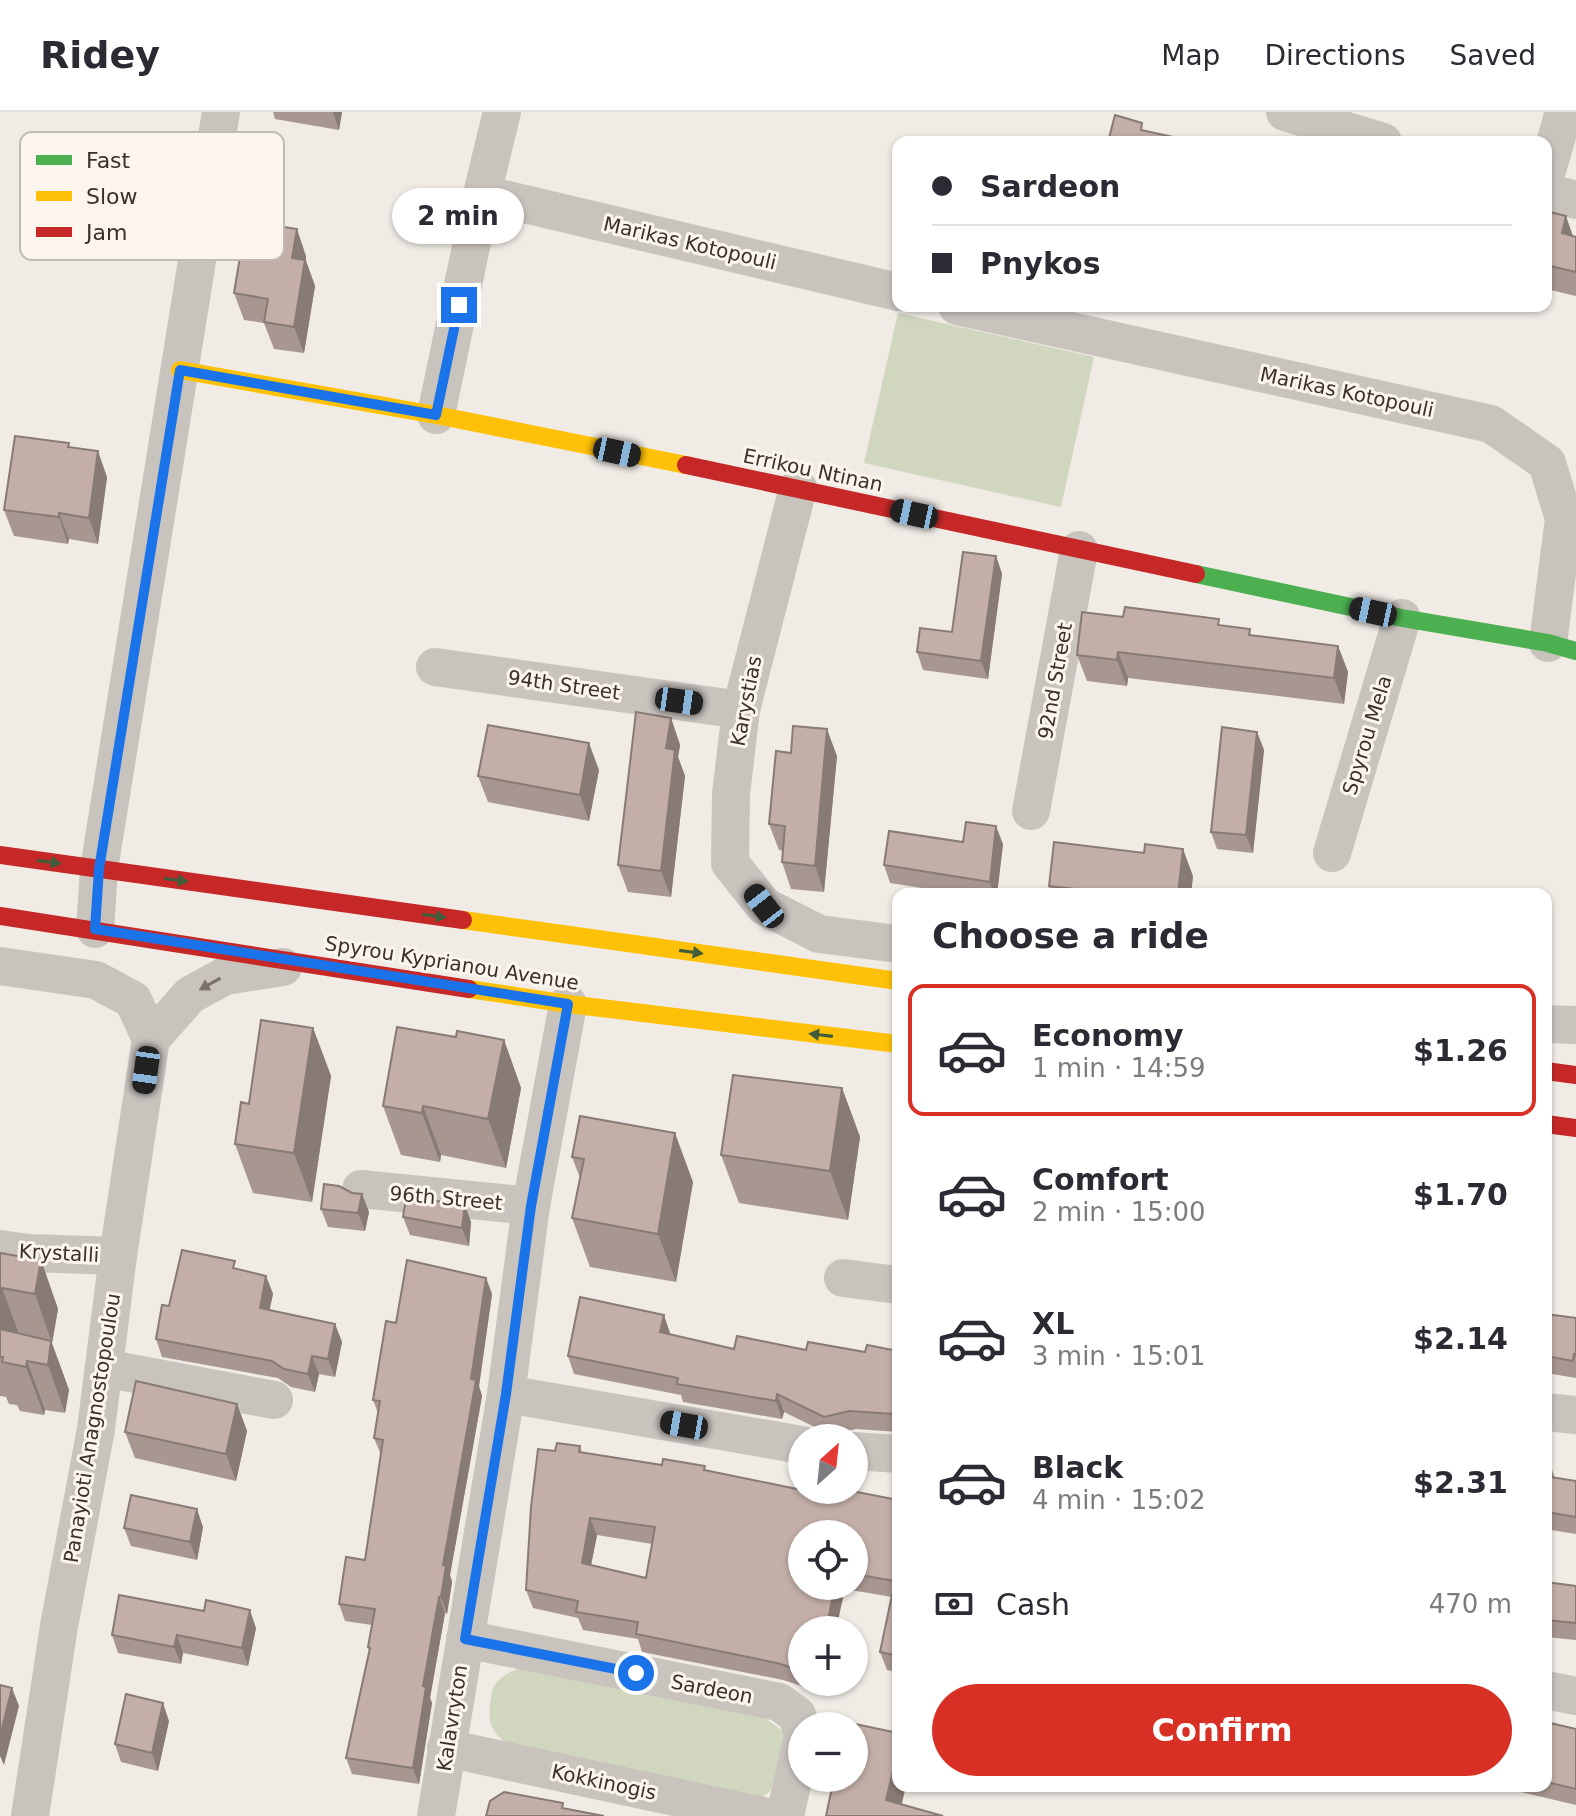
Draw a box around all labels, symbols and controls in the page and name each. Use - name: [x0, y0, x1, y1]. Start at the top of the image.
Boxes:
- text: Ridey: [40, 33, 160, 77]
- text: Map: [1161, 39, 1220, 72]
- text: Directions: [1264, 39, 1405, 72]
- text: Saved: [1449, 39, 1536, 72]
- legend: [20, 132, 284, 260]
- text: Fast: [86, 148, 131, 173]
- text: Sardeon: [980, 169, 1120, 204]
- text: Slow: [86, 184, 138, 209]
- callout: 2 min: [393, 189, 525, 245]
- text: 2 min: [417, 201, 499, 231]
- street label: Marikas Kotopouli: [601, 211, 779, 275]
- text: Jam: [84, 220, 127, 245]
- text: Pnykos: [980, 246, 1101, 281]
- route end: [441, 287, 477, 323]
- street label: Marikas Kotopouli: [1258, 362, 1436, 422]
- car: [591, 435, 643, 469]
- street label: Errikou Ntinan: [741, 443, 885, 497]
- car: [888, 497, 940, 531]
- car: [1347, 595, 1399, 629]
- street label: 92nd Street: [1033, 621, 1077, 741]
- street label: Karystias: [725, 654, 767, 748]
- street label: 94th Street: [506, 665, 622, 705]
- street label: Spyrou Mela: [1337, 672, 1397, 798]
- car: [654, 686, 704, 716]
- one-way arrow: [37, 856, 62, 869]
- one-way arrow: [164, 874, 189, 887]
- car: [740, 880, 788, 932]
- one-way arrow: [421, 910, 446, 923]
- text: Choose a ride: [932, 915, 1209, 956]
- street label: Spyrou Kyprianou Avenue: [323, 931, 581, 995]
- one-way arrow: [679, 946, 704, 959]
- one-way arrow: [199, 977, 221, 991]
- icon: car: [936, 1014, 1008, 1086]
- text: Economy: [1032, 1018, 1184, 1053]
- one-way arrow: [808, 1028, 833, 1041]
- text: $1.26: [1413, 1033, 1508, 1068]
- car: [131, 1045, 161, 1095]
- text: 1 min · 14:59: [1032, 1053, 1206, 1083]
- icon: car: [936, 1158, 1008, 1230]
- text: Comfort: [1032, 1162, 1169, 1197]
- text: $1.70: [1413, 1177, 1508, 1212]
- street label: 96th Street: [389, 1181, 504, 1215]
- text: 2 min · 15:00: [1032, 1197, 1206, 1227]
- street label: Krystalli: [18, 1239, 100, 1267]
- street label: Panayioti Anagnostopoulou: [59, 1292, 125, 1564]
- icon: car: [936, 1302, 1008, 1374]
- text: XL: [1032, 1306, 1074, 1341]
- text: $2.14: [1413, 1321, 1508, 1356]
- text: 3 min · 15:01: [1032, 1341, 1206, 1371]
- car: [658, 1409, 710, 1441]
- north arrow: [788, 1424, 868, 1504]
- map controls: [788, 1424, 868, 1792]
- icon: car: [936, 1446, 1008, 1518]
- text: Black: [1032, 1450, 1123, 1485]
- text: $2.31: [1413, 1465, 1508, 1500]
- text: 4 min · 15:02: [1032, 1485, 1206, 1515]
- button: locate: [788, 1520, 868, 1600]
- icon: cash: [932, 1582, 976, 1626]
- text: Cash: [996, 1587, 1070, 1622]
- text: 470 m: [1429, 1589, 1512, 1619]
- button: +: [788, 1616, 868, 1696]
- route start: [618, 1655, 654, 1691]
- street label: Kalavryton: [432, 1663, 472, 1773]
- street label: Sardeon: [669, 1669, 755, 1709]
- button: Confirm: [932, 1684, 1512, 1776]
- button: −: [788, 1712, 868, 1792]
- street label: Kokkinogis: [549, 1759, 659, 1805]

